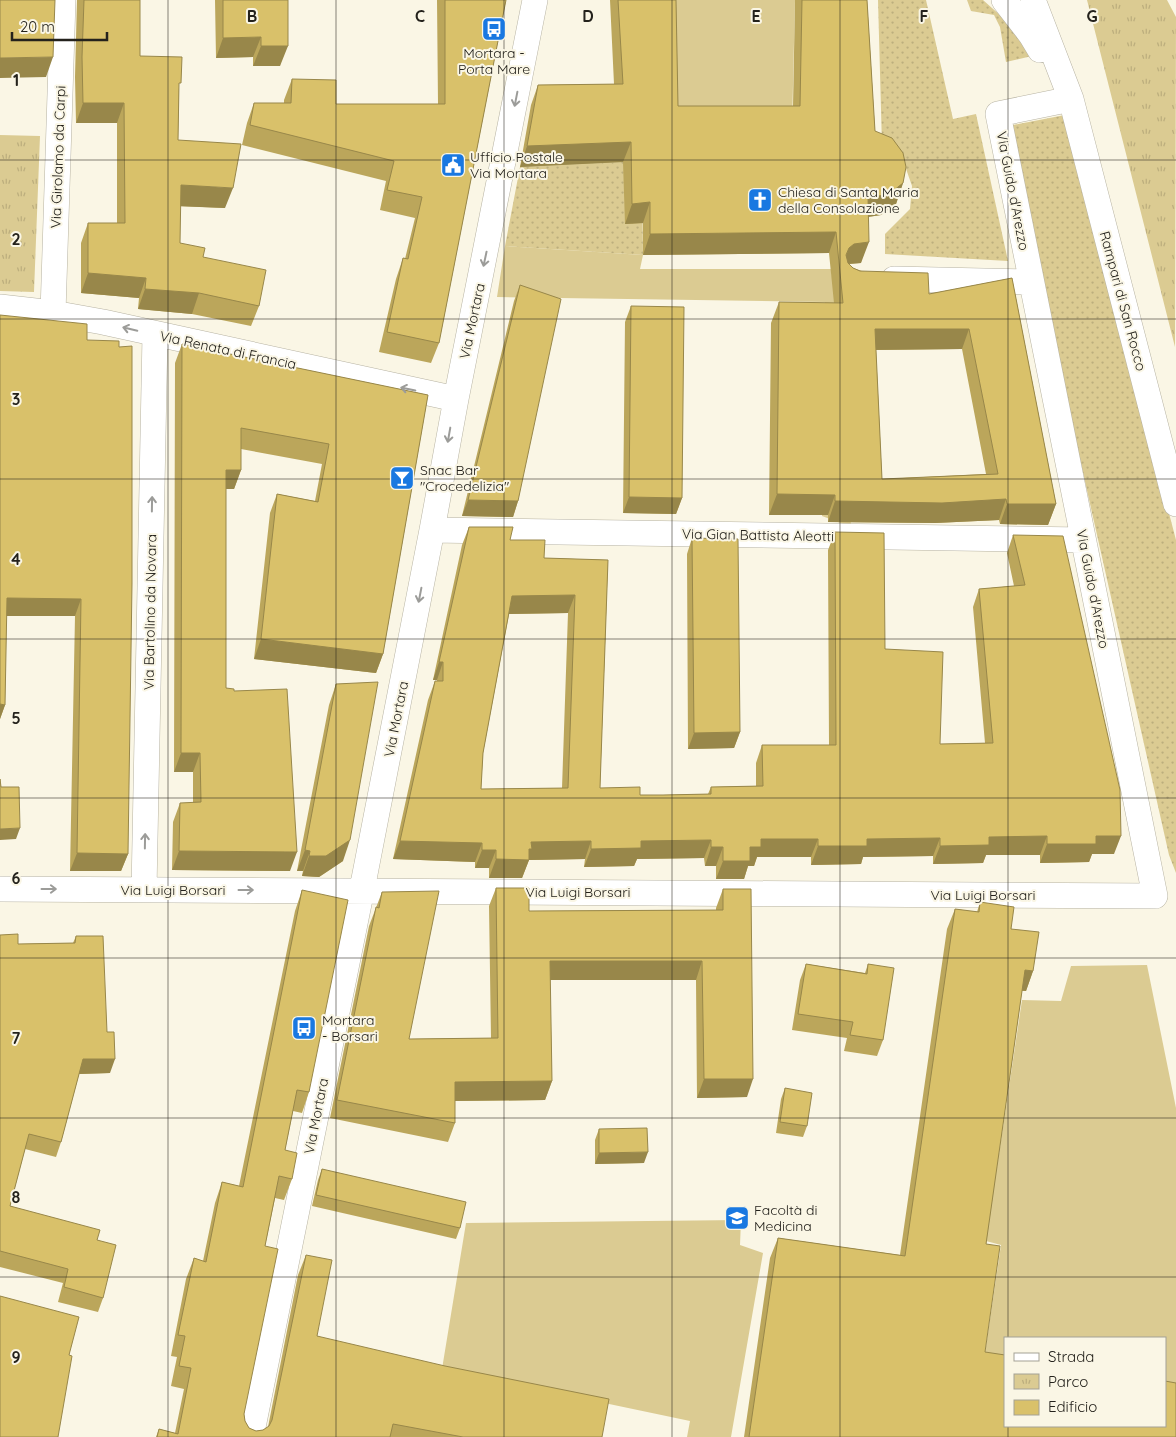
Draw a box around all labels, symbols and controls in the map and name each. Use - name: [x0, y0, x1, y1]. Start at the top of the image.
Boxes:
- text: B: [247, 6, 257, 26]
- text: C: [415, 6, 425, 26]
- text: D: [582, 6, 594, 26]
- text: E: [751, 6, 761, 26]
- text: F: [920, 6, 929, 26]
- text: G: [1086, 6, 1098, 26]
- scale bar: [12, 10, 108, 42]
- bus stop icon: Mortara - Porta Mare: [481, 16, 507, 42]
- text: 20 m: [20, 17, 55, 36]
- place label: Mortara - Porta Mare: [458, 44, 530, 78]
- text: 1: [13, 70, 19, 90]
- street label: Via Girolamo da Carpi: [47, 85, 69, 229]
- one-way arrow: [511, 91, 520, 107]
- street label: Via Guido d'Arezzo: [993, 130, 1033, 252]
- place label: Ufficio Postale Via Mortara: [470, 148, 563, 182]
- public building icon: Ufficio Postale Via Mortara: [440, 152, 466, 178]
- place label: Chiesa di Santa Maria della Consolazione: [778, 183, 919, 217]
- church icon: Chiesa di Santa Maria della Consolazione: [747, 187, 773, 213]
- text: 2: [11, 229, 21, 249]
- street label: Rampari di San Rocco: [1096, 229, 1150, 373]
- one-way arrow: [480, 250, 489, 266]
- street label: Via Mortara: [455, 281, 489, 361]
- one-way arrow: [122, 324, 138, 333]
- street label: Via Renata di Francia: [158, 327, 298, 373]
- one-way arrow: [401, 383, 417, 393]
- text: 3: [12, 389, 20, 409]
- one-way arrow: [444, 427, 454, 443]
- place label: Snac Bar "Crocedelizia": [420, 461, 509, 495]
- bar icon: Snac Bar "Crocedelizia": [389, 465, 415, 491]
- one-way arrow: [147, 496, 157, 512]
- street label: Via Gian Battista Aleotti: [682, 525, 834, 545]
- street label: Via Guido d'Arezzo: [1073, 528, 1113, 650]
- street label: Via Bartolino da Novara: [140, 534, 160, 690]
- text: 4: [11, 549, 21, 569]
- one-way arrow: [414, 587, 424, 603]
- street label: Via Mortara: [380, 679, 412, 759]
- text: 5: [11, 708, 21, 728]
- one-way arrow: [141, 833, 150, 849]
- text: 6: [12, 868, 21, 888]
- street label: Via Luigi Borsari: [120, 881, 226, 899]
- street label: Via Luigi Borsari: [525, 883, 631, 901]
- one-way arrow: [40, 884, 56, 894]
- one-way arrow: [238, 885, 254, 895]
- street label: Via Luigi Borsari: [930, 886, 1036, 904]
- place label: Mortara - Borsari: [322, 1011, 378, 1045]
- bus stop icon: Mortara - Borsari: [291, 1015, 317, 1041]
- text: 7: [12, 1028, 21, 1048]
- street label: Via Mortara: [300, 1076, 332, 1156]
- text: 8: [12, 1187, 21, 1207]
- place label: Facoltà di Medicina: [754, 1201, 818, 1235]
- school or university icon: Facoltà di Medicina: [724, 1205, 750, 1231]
- legend: [1004, 1337, 1166, 1427]
- text: 9: [11, 1347, 21, 1367]
- text: Strada: [1048, 1347, 1094, 1366]
- text: Parco: [1048, 1372, 1088, 1391]
- text: Edificio: [1048, 1397, 1097, 1416]

